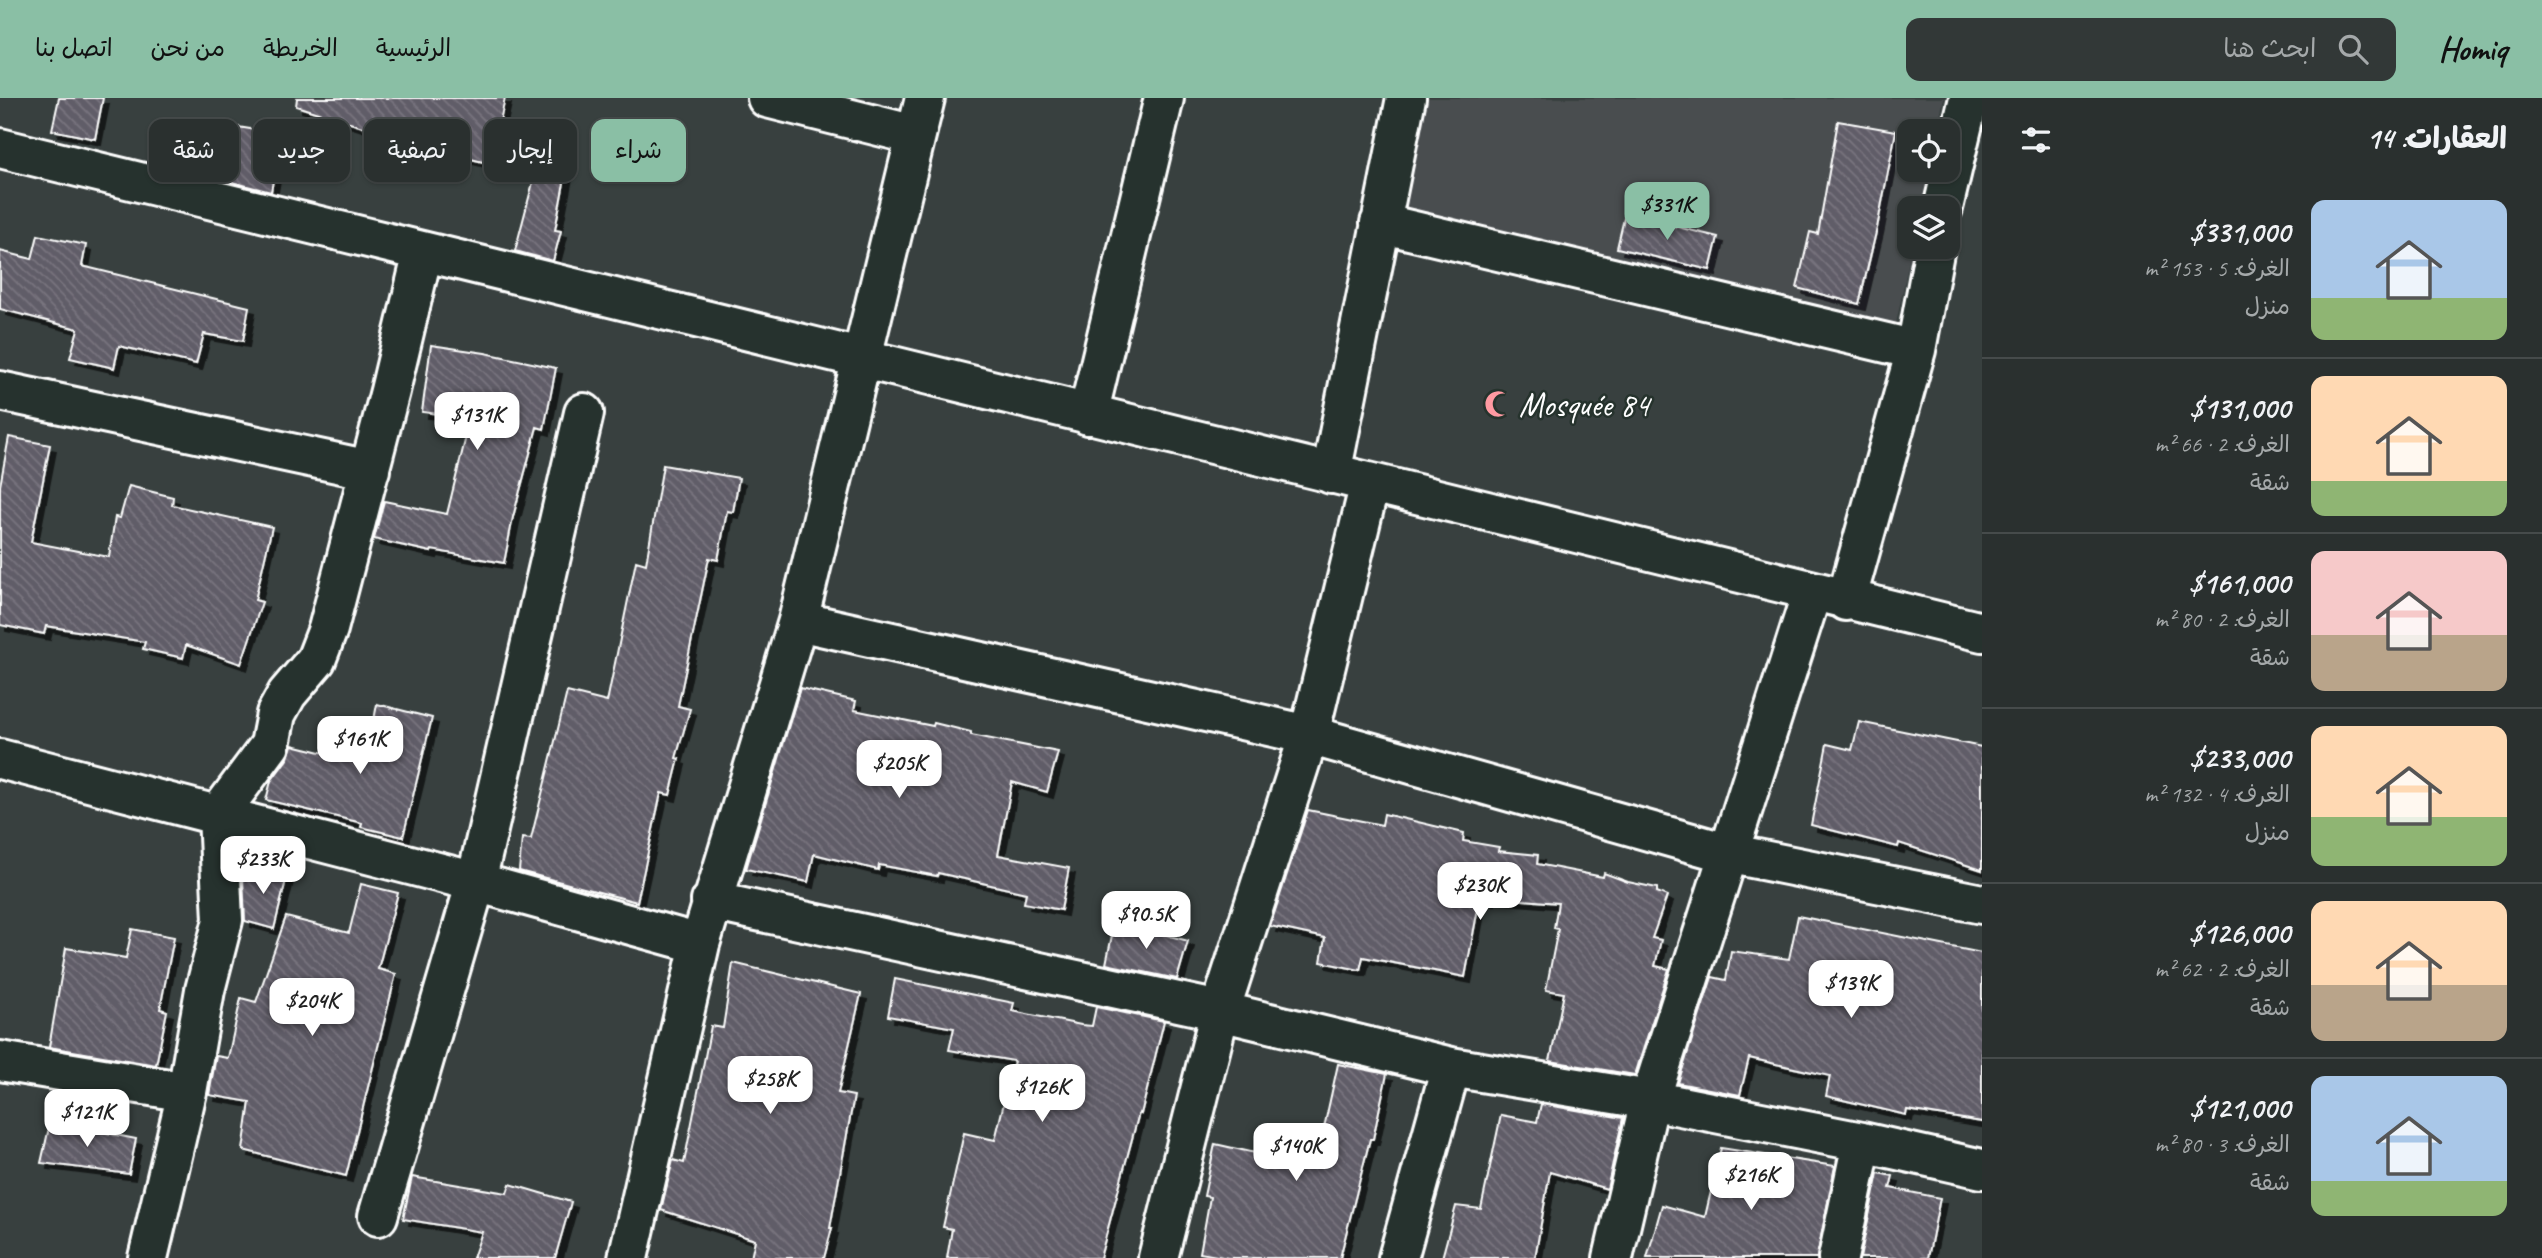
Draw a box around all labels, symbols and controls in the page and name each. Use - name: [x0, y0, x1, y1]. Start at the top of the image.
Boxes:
- search box: [1906, 18, 2396, 81]
- text: Homiq: [2438, 28, 2507, 70]
- icon: search: [2334, 30, 2372, 68]
- text: ابحث هنا: [2223, 32, 2316, 65]
- text: اتصل بنا: [35, 33, 113, 63]
- text: من نحن: [151, 33, 225, 63]
- text: الخريطة: [263, 33, 338, 63]
- text: الرئيسية: [376, 33, 451, 63]
- chip: شقة: [149, 119, 239, 182]
- chip: جديد: [253, 119, 350, 182]
- chip: تصفية: [364, 119, 470, 182]
- chip: إيجار: [484, 119, 577, 182]
- chip: شراء: [591, 119, 686, 182]
- map controls: [1897, 119, 1960, 259]
- button: locate: [1897, 119, 1960, 182]
- text: العقارات: 14: [2366, 119, 2507, 157]
- icon: filters: [2017, 121, 2055, 159]
- pin: $331K: [1618, 183, 1716, 242]
- text: $331K: [1640, 190, 1694, 219]
- button: layers: [1897, 196, 1960, 259]
- text: $331,000: [2190, 213, 2290, 251]
- icon: home: [2367, 228, 2451, 312]
- text: الغرف: 5 · 153 m²: [2144, 254, 2290, 283]
- text: منزل: [2245, 292, 2290, 321]
- place label: Mosquée 84: [1519, 384, 1653, 426]
- mosque icon: Mosquée 84: [1483, 389, 1513, 419]
- text: $131,000: [2190, 389, 2290, 427]
- pin: $131K: [428, 392, 526, 452]
- text: $131K: [450, 400, 504, 429]
- icon: home: [2367, 404, 2451, 488]
- text: الغرف: 2 · 66 m²: [2155, 430, 2290, 459]
- text: شقة: [2250, 468, 2290, 497]
- text: $161,000: [2189, 564, 2290, 602]
- icon: home: [2367, 579, 2451, 663]
- text: الغرف: 2 · 80 m²: [2155, 605, 2290, 634]
- text: شقة: [2250, 643, 2290, 672]
- pin: $161K: [311, 716, 409, 776]
- text: $161K: [333, 724, 387, 753]
- text: $233,000: [2190, 739, 2290, 777]
- pin: $205K: [850, 740, 948, 800]
- text: $205K: [873, 748, 925, 777]
- icon: home: [2367, 754, 2451, 838]
- text: الغرف: 4 · 132 m²: [2144, 780, 2290, 809]
- text: منزل: [2245, 818, 2290, 847]
- pin: $233K: [214, 836, 312, 896]
- text: $233K: [236, 844, 290, 873]
- pin: $230K: [1431, 862, 1529, 922]
- text: $230K: [1453, 870, 1507, 899]
- pin: $90.5K: [1089, 892, 1203, 951]
- text: $90.5K: [1118, 899, 1175, 928]
- text: $126,000: [2189, 914, 2290, 952]
- icon: home: [2367, 929, 2451, 1013]
- text: الغرف: 2 · 62 m²: [2155, 955, 2290, 984]
- pin: $139K: [1802, 960, 1900, 1020]
- text: $139K: [1825, 968, 1877, 997]
- pin: $204K: [263, 978, 361, 1038]
- text: $204K: [285, 986, 339, 1015]
- text: شقة: [2250, 993, 2290, 1022]
- pin: $258K: [721, 1056, 819, 1116]
- text: $258K: [744, 1064, 796, 1093]
- pin: $126K: [993, 1065, 1091, 1124]
- text: $126K: [1015, 1072, 1069, 1101]
- text: $121,000: [2190, 1089, 2290, 1127]
- pin: $121K: [38, 1090, 136, 1149]
- text: $121K: [60, 1097, 114, 1126]
- icon: home: [2367, 1104, 2451, 1188]
- pin: $140K: [1247, 1124, 1345, 1183]
- text: الغرف: 3 · 80 m²: [2155, 1130, 2290, 1159]
- text: $140K: [1269, 1131, 1323, 1160]
- pin: $216K: [1702, 1152, 1800, 1212]
- text: $216K: [1724, 1160, 1778, 1189]
- text: شقة: [2250, 1168, 2290, 1197]

